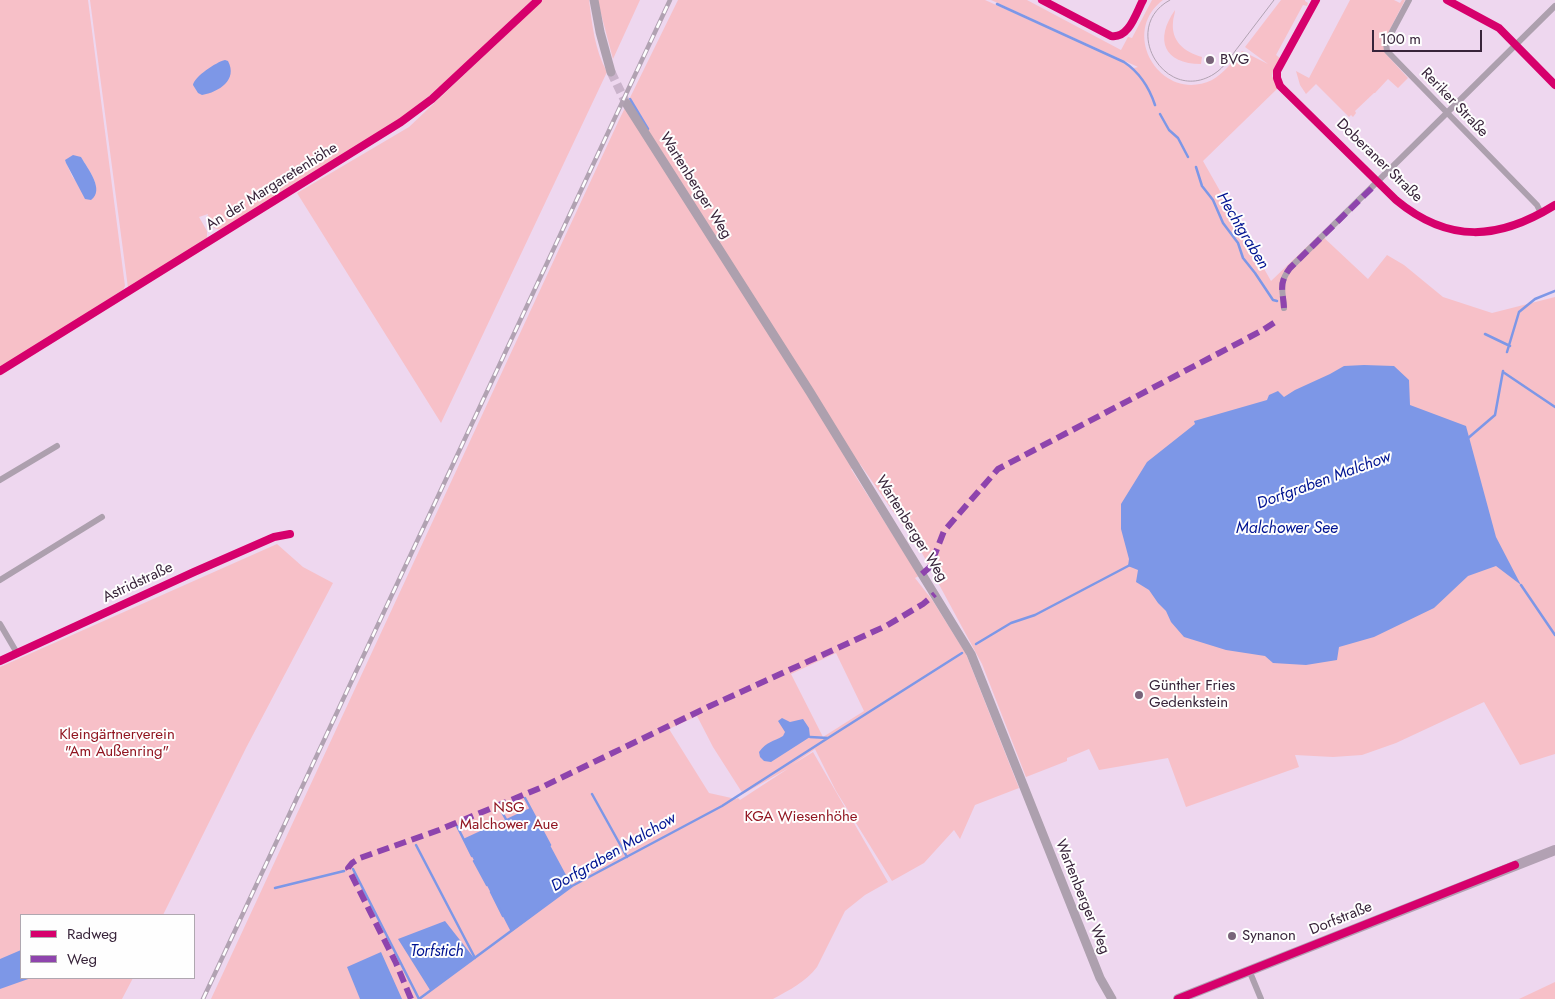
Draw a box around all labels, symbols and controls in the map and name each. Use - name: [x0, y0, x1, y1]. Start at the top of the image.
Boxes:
- scale bar: [1375, 20, 1485, 52]
- text: 100 m: [1380, 28, 1421, 50]
- place label: BVG: [1220, 51, 1249, 69]
- marker: BVG: [1204, 54, 1216, 66]
- street label: Reriker Straße: [1417, 65, 1491, 141]
- street label: Doberaner Straße: [1332, 115, 1426, 207]
- street label: Wartenberger Weg: [655, 130, 735, 242]
- street label: An der Margaretenhöhe: [203, 139, 341, 235]
- water label: Hechtgraben: [1212, 189, 1272, 273]
- water label: Dorfgraben Malchow: [1254, 448, 1394, 514]
- street label: Wartenberger Weg: [871, 473, 951, 585]
- water label: Malchower See: [1236, 519, 1338, 539]
- street label: Astridstraße: [100, 559, 176, 607]
- place label: Günther Fries Gedenkstein: [1149, 677, 1235, 712]
- marker: Günther Fries Gedenkstein: [1133, 689, 1145, 701]
- park label: Kleingärtnerverein "Am Außenring": [59, 726, 175, 761]
- park label: NSG Malchower Aue: [460, 799, 558, 834]
- park label: KGA Wiesenhöhe: [744, 808, 858, 826]
- water label: Dorfgraben Malchow: [548, 809, 680, 897]
- street label: Wartenberger Weg: [1051, 837, 1113, 957]
- street label: Dorfstraße: [1307, 898, 1375, 940]
- legend: [20, 914, 195, 979]
- text: Radweg: [67, 923, 117, 945]
- place label: Synanon: [1242, 927, 1296, 945]
- marker: Synanon: [1226, 930, 1238, 942]
- water label: Torfstich: [410, 942, 464, 962]
- text: Weg: [67, 948, 97, 970]

